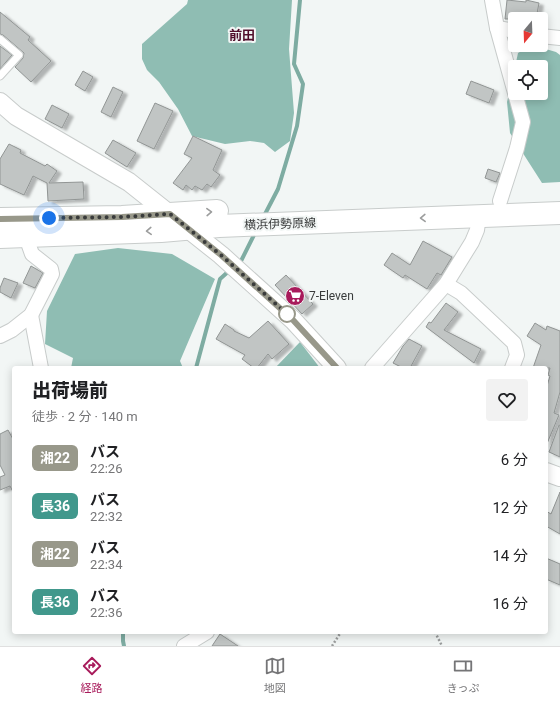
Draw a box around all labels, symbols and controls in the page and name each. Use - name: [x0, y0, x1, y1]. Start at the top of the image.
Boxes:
- north arrow: [508, 12, 548, 52]
- map controls: [508, 12, 548, 100]
- district label: 前田: [229, 28, 255, 43]
- button: locate: [508, 60, 548, 100]
- one-way arrow: [206, 207, 212, 216]
- your location: [39, 208, 59, 228]
- one-way arrow: [420, 214, 426, 222]
- street label: 横浜伊勢原線: [244, 216, 316, 232]
- one-way arrow: [146, 227, 152, 236]
- supermarket icon: 7-Eleven: [284, 285, 306, 307]
- place label: 7-Eleven: [309, 289, 354, 303]
- unlabelled marker: [278, 305, 296, 323]
- text: 出荷場前: [32, 379, 108, 402]
- button: heart: [486, 379, 528, 421]
- text: 徒歩 · 2 分 · 140 m: [32, 409, 138, 424]
- text: バス: [90, 443, 120, 461]
- text: 湘22: [40, 450, 70, 466]
- text: 6 分: [501, 451, 528, 469]
- text: 22:26: [90, 461, 122, 476]
- text: バス: [90, 491, 120, 509]
- text: 長36: [40, 498, 70, 514]
- text: 12 分: [492, 499, 528, 517]
- text: 22:32: [90, 509, 122, 524]
- text: バス: [90, 539, 120, 557]
- text: 湘22: [40, 546, 70, 562]
- text: 14 分: [492, 547, 528, 565]
- text: 22:34: [90, 557, 122, 572]
- text: バス: [90, 587, 120, 605]
- text: 長36: [40, 594, 70, 610]
- text: 16 分: [492, 595, 528, 613]
- text: 22:36: [90, 605, 122, 620]
- tab: 経路: [81, 655, 103, 695]
- tab: 地図: [264, 655, 286, 695]
- tab: きっぷ: [447, 655, 479, 695]

